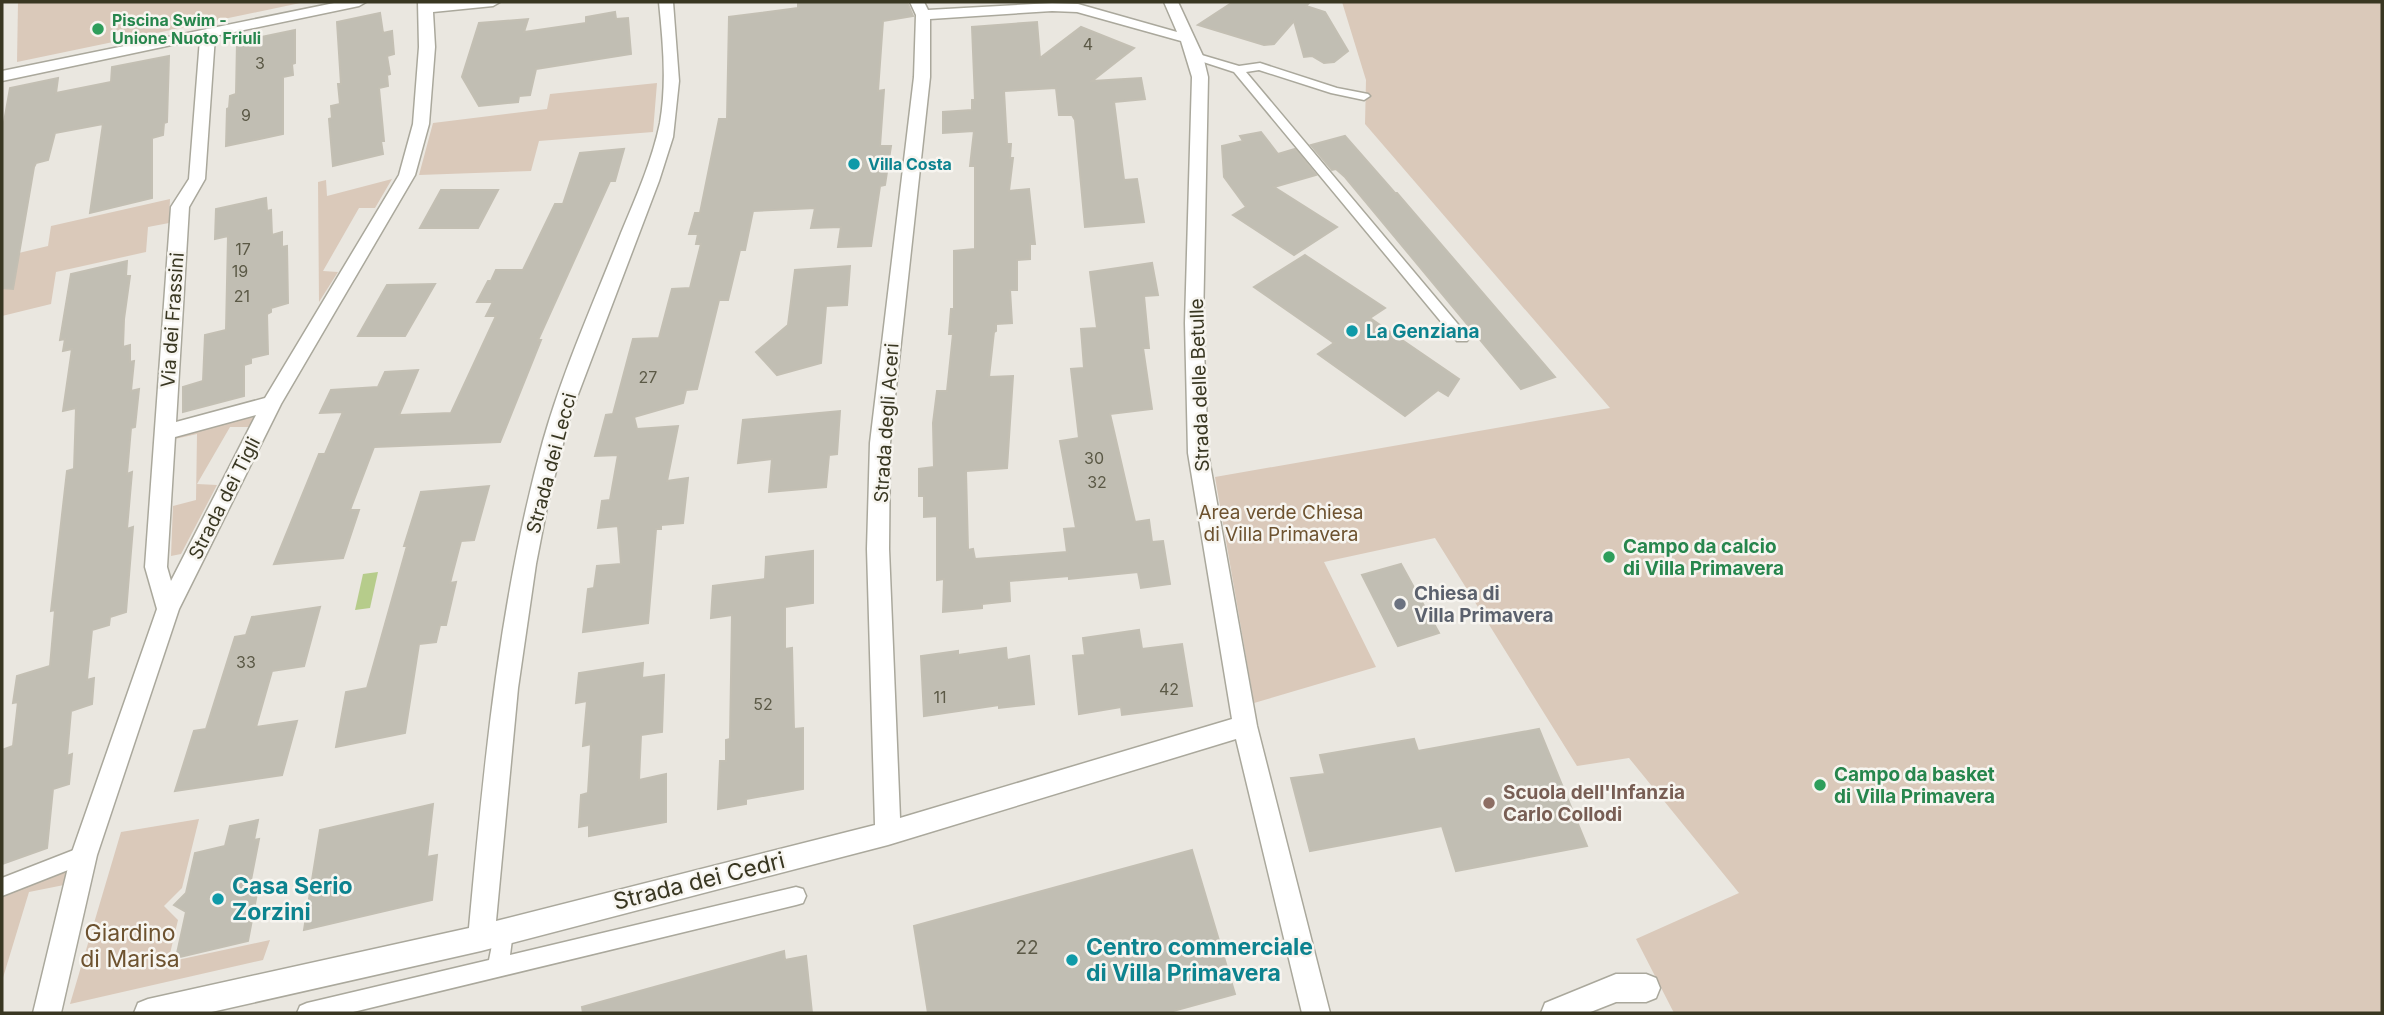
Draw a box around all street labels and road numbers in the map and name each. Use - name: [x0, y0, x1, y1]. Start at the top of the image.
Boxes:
- street label: Via dei Frassini: [156, 252, 189, 388]
- street label: Strada delle Betulle: [1185, 298, 1214, 472]
- street label: Strada degli Aceri: [869, 342, 904, 504]
- street label: Strada dei Lecci: [522, 390, 581, 536]
- street label: Strada dei Tigli: [184, 433, 265, 563]
- street label: Strada dei Cedri: [610, 846, 788, 916]

